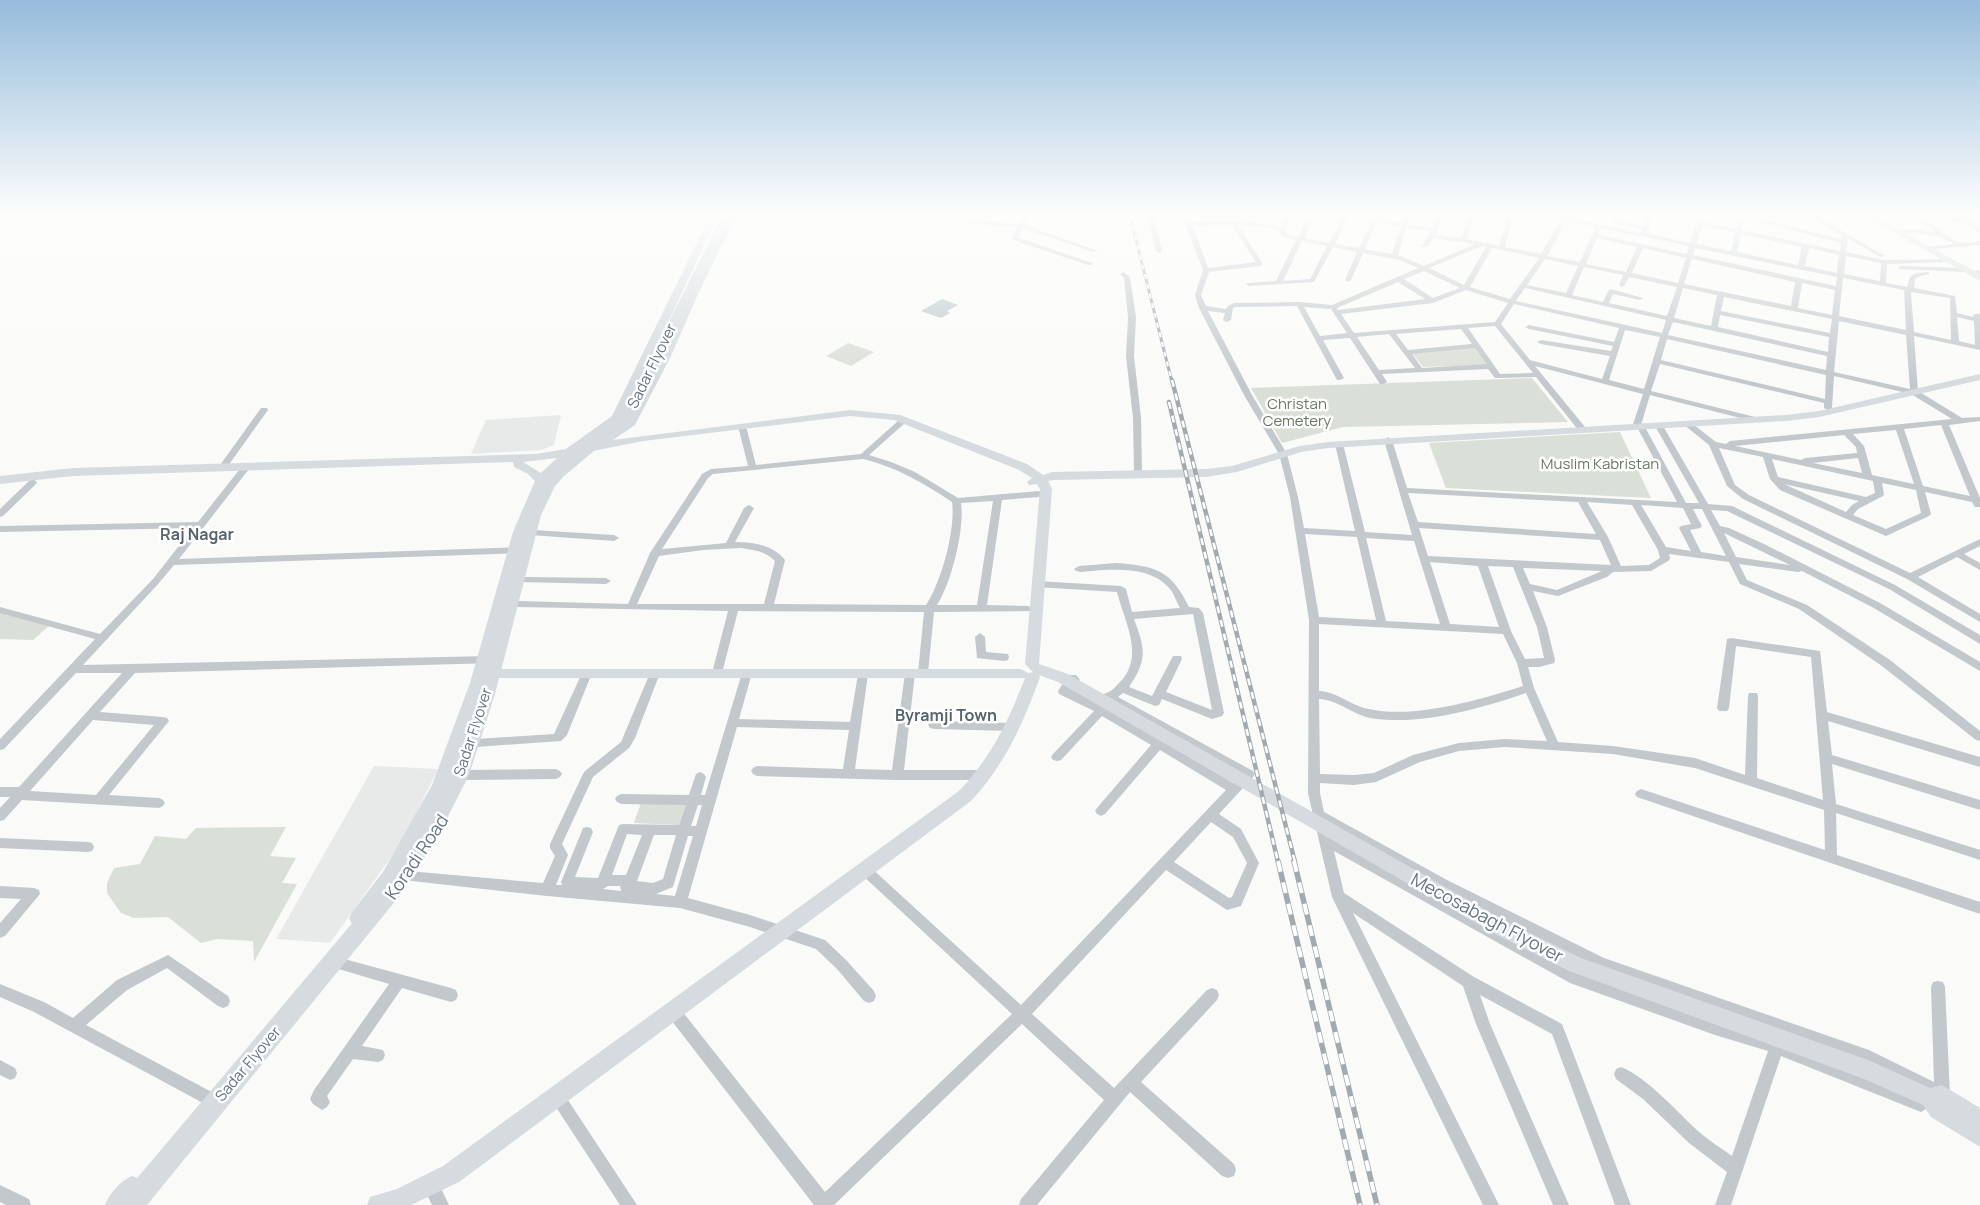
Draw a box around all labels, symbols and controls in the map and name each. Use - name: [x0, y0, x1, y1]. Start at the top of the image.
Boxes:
- street label: Sadar Flyover: [622, 319, 681, 412]
- park label: Christan Cemetery: [1263, 393, 1331, 431]
- park label: Muslim Kabristan: [1541, 453, 1659, 474]
- district label: Raj Nagar: [160, 523, 234, 545]
- street label: Sadar Flyover: [448, 684, 497, 779]
- district label: Byramji Town: [895, 704, 997, 726]
- street label: Koradi Road: [379, 809, 453, 904]
- street label: Mecosabagh Flyover: [1407, 867, 1568, 968]
- street label: Sadar Flyover: [210, 1021, 286, 1106]

